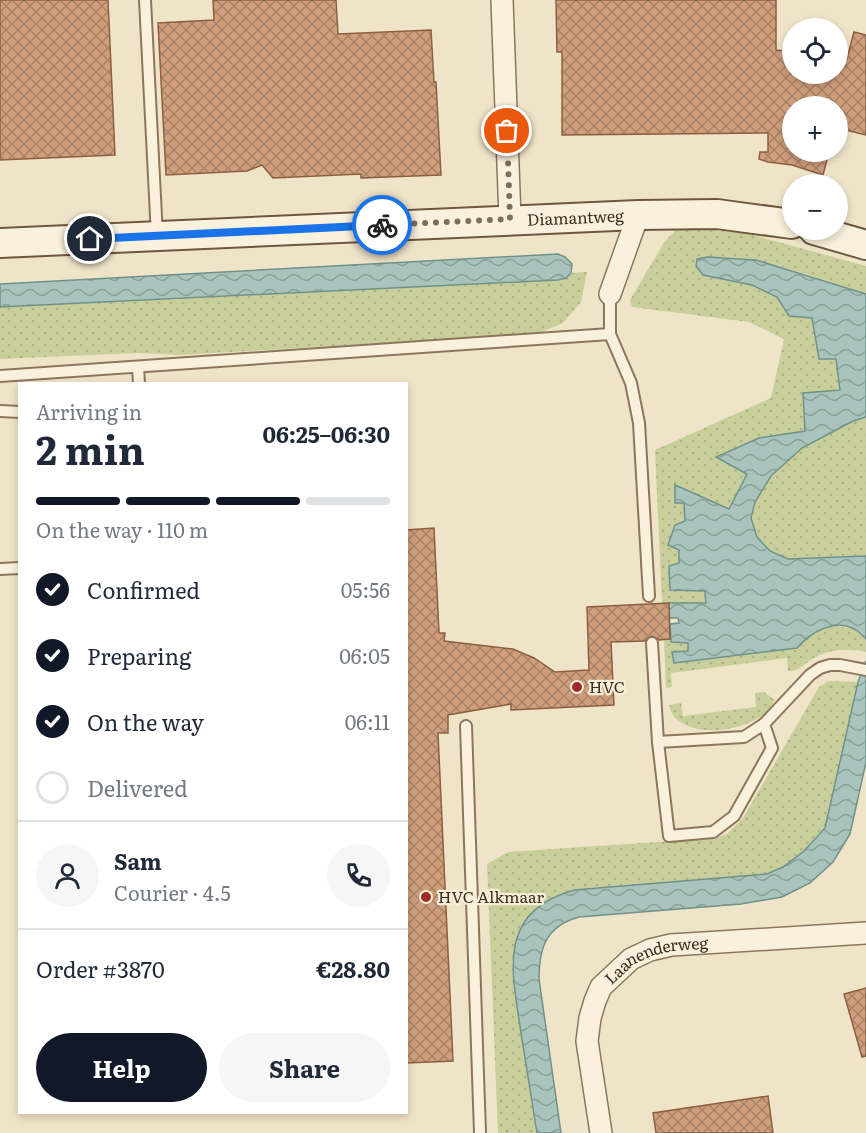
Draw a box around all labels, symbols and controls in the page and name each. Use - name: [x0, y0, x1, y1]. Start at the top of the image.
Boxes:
- map controls: [782, 18, 848, 240]
- button: locate: [782, 18, 848, 84]
- button: +: [782, 96, 848, 162]
- pin: [481, 105, 532, 156]
- icon: bag: [490, 114, 523, 147]
- button: −: [782, 174, 848, 240]
- courier: [352, 195, 412, 255]
- street label: Diamantweg: [526, 203, 624, 231]
- icon: bike: [366, 209, 399, 242]
- pin: [64, 213, 115, 264]
- icon: home: [73, 222, 106, 255]
- text: Arriving in: [36, 396, 142, 426]
- text: 06:25–06:30: [262, 417, 390, 450]
- text: 2 min: [36, 419, 145, 477]
- text: On the way · 110 m: [36, 514, 208, 544]
- icon: check: [36, 573, 69, 606]
- text: Confirmed: [87, 573, 200, 606]
- text: 05:56: [341, 574, 390, 604]
- icon: check: [36, 639, 69, 672]
- text: Preparing: [87, 639, 191, 672]
- text: 06:05: [339, 640, 390, 670]
- place label: HVC: [589, 674, 625, 698]
- marker: HVC: [570, 680, 584, 694]
- icon: check: [36, 705, 69, 738]
- text: On the way: [87, 705, 204, 738]
- text: 06:11: [345, 706, 390, 736]
- text: Delivered: [87, 771, 188, 804]
- button: person: [36, 844, 99, 907]
- text: Sam: [114, 844, 162, 877]
- button: phone: [327, 844, 390, 907]
- text: Courier · 4.5: [114, 877, 231, 907]
- place label: HVC Alkmaar: [438, 884, 545, 908]
- marker: HVC Alkmaar: [419, 890, 433, 904]
- street label: Laanenderweg: [598, 930, 709, 989]
- text: Order #3870: [36, 952, 165, 985]
- text: €28.80: [316, 952, 390, 985]
- button: Help: [36, 1033, 207, 1102]
- button: Share: [219, 1033, 390, 1102]

